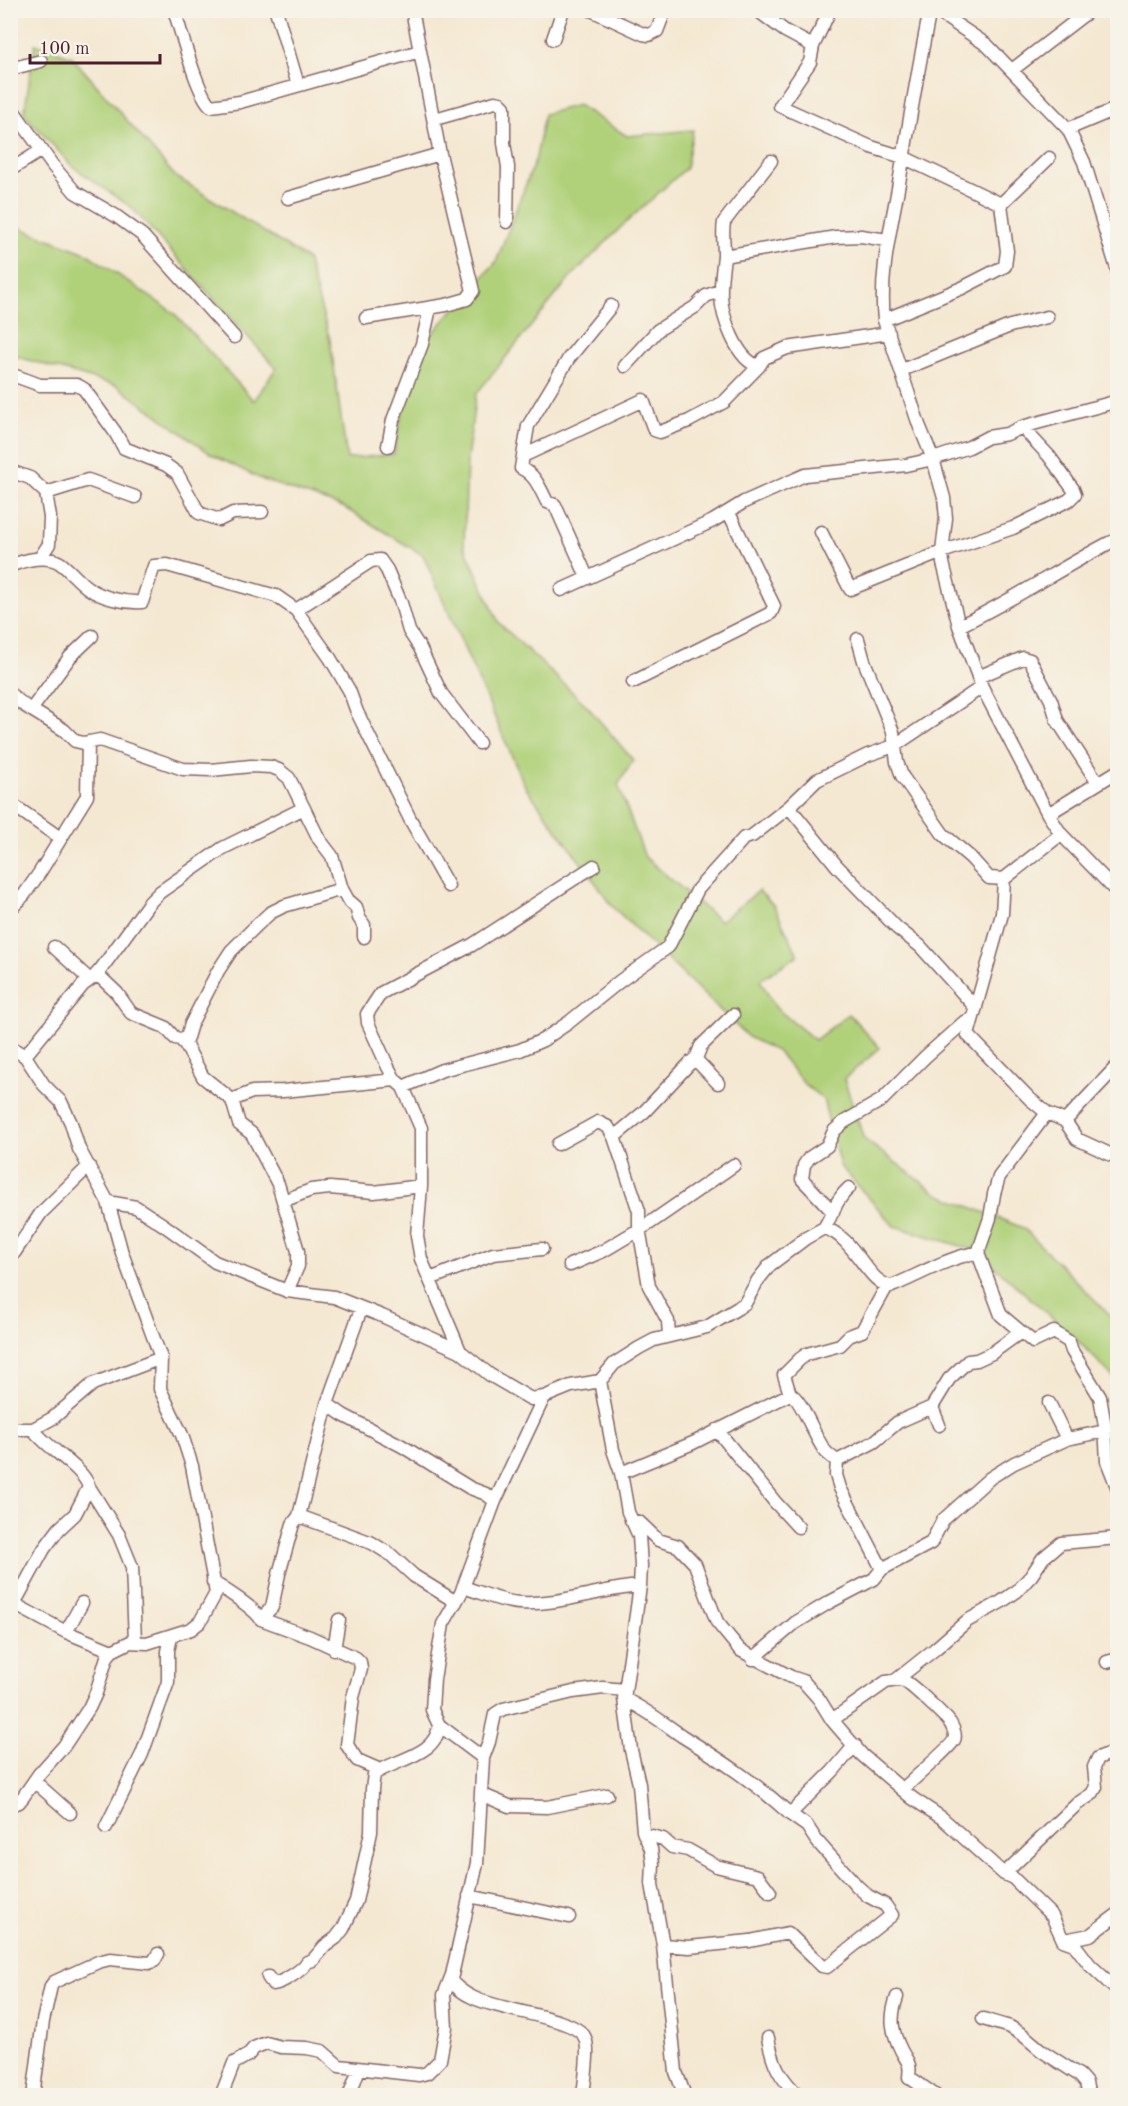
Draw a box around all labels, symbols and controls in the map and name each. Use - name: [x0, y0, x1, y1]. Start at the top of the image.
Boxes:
- scale bar: [30, 27, 160, 65]
- text: 100 m: [39, 40, 90, 58]

